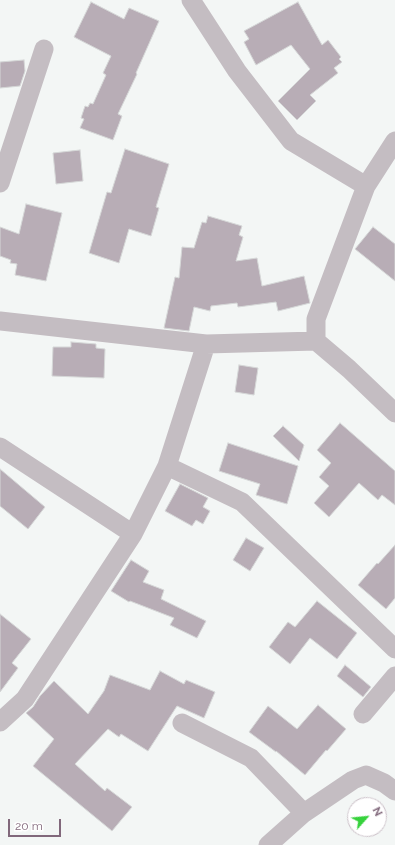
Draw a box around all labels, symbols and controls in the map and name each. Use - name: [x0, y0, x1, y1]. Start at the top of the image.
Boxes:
- north arrow: [347, 797, 387, 837]
- text: N: [370, 805, 385, 818]
- scale bar: [10, 811, 63, 837]
- text: 20 m: [15, 819, 43, 833]

